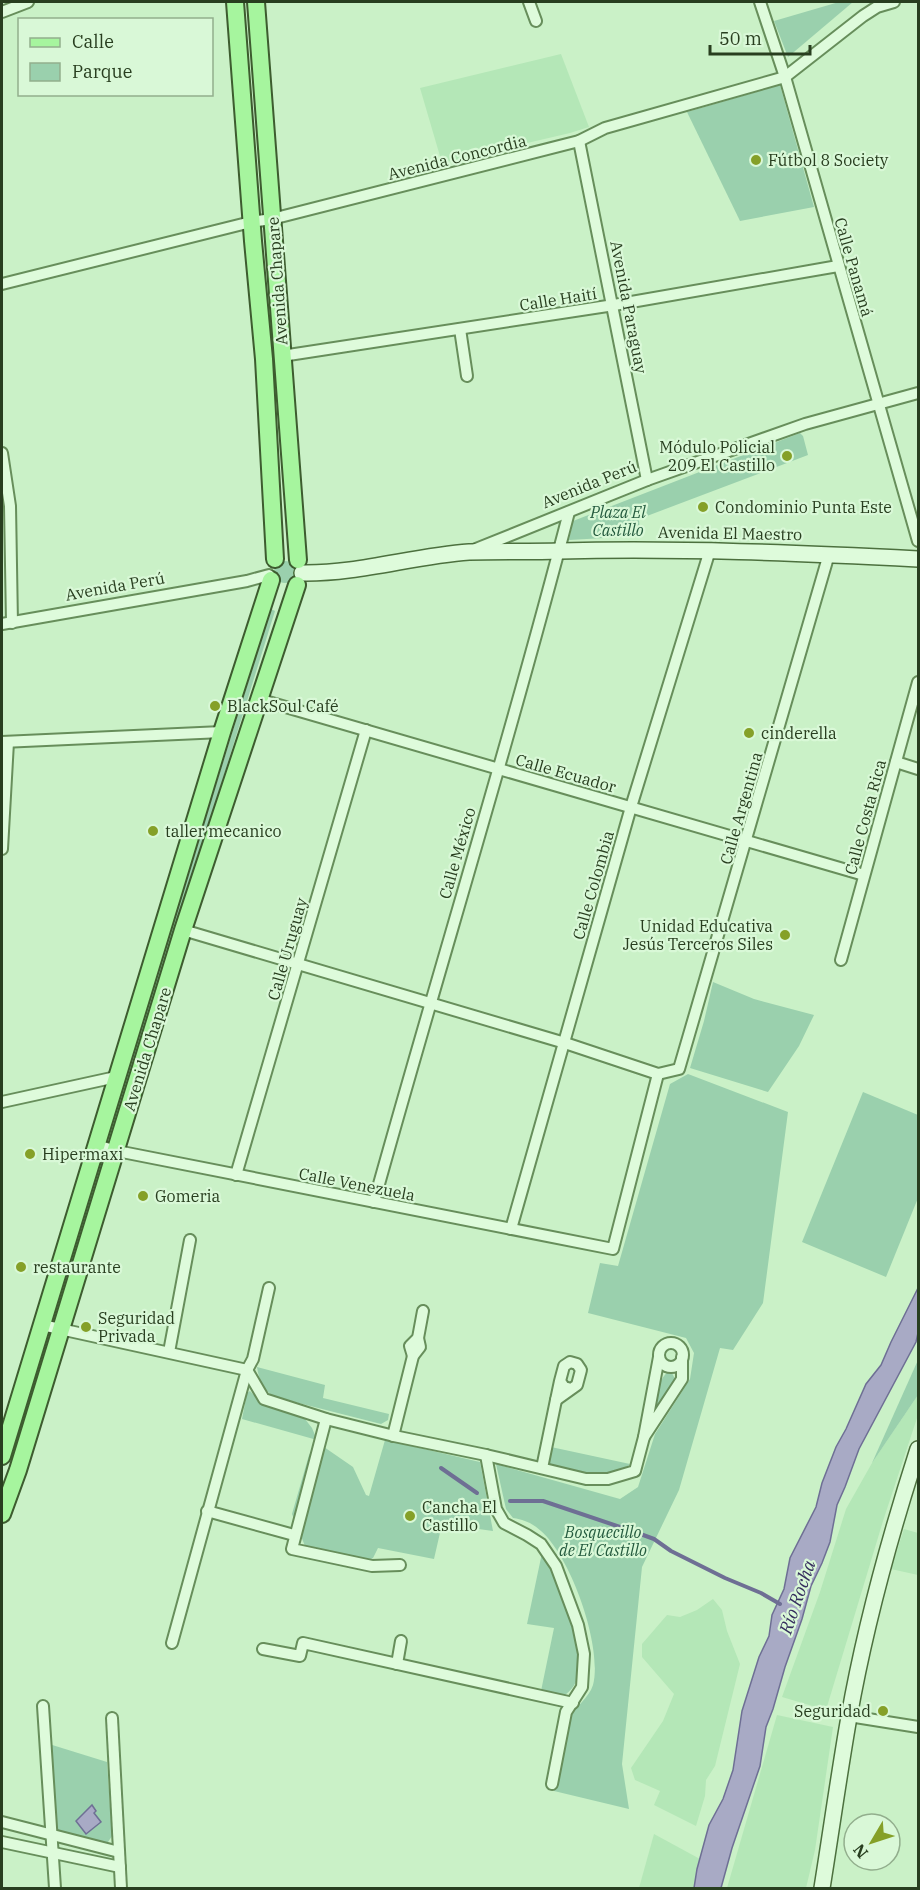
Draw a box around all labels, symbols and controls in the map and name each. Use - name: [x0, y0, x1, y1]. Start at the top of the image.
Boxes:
- legend: [18, 18, 213, 96]
- scale bar: [710, 18, 810, 56]
- text: 50 m: [719, 27, 762, 50]
- text: Calle: [72, 30, 114, 53]
- text: Parque: [72, 60, 132, 83]
- street label: Avenida Concordia: [386, 130, 529, 184]
- place label: Fútbol 8 Society: [768, 150, 889, 170]
- marker: Fútbol 8 Society: [749, 153, 763, 167]
- street label: Calle Panamá: [830, 215, 878, 319]
- street label: Avenida Chapare: [263, 216, 291, 346]
- street label: Avenida Paraguay: [606, 239, 652, 376]
- street label: Calle Haití: [518, 283, 598, 315]
- place label: Módulo Policial 209 El Castillo: [659, 437, 775, 475]
- marker: Módulo Policial 209 El Castillo: [780, 449, 794, 463]
- street label: Avenida Perú: [539, 456, 639, 512]
- place label: Condominio Punta Este: [715, 497, 892, 517]
- marker: Condominio Punta Este: [696, 500, 710, 514]
- park label: Plaza El Castillo: [589, 502, 646, 540]
- street label: Avenida El Maestro: [658, 522, 802, 544]
- street label: Avenida Perú: [64, 567, 166, 605]
- place label: BlackSoul Café: [227, 696, 339, 716]
- marker: BlackSoul Café: [208, 699, 222, 713]
- place label: cinderella: [761, 723, 837, 743]
- marker: cinderella: [742, 726, 756, 740]
- street label: Calle Ecuador: [513, 749, 619, 797]
- street label: Calle Argentina: [715, 749, 767, 866]
- street label: Calle Costa Rica: [840, 757, 890, 877]
- street label: Calle México: [434, 805, 480, 901]
- place label: taller mecanico: [165, 821, 282, 841]
- marker: taller mecanico: [146, 824, 160, 838]
- street label: Calle Colombia: [568, 828, 618, 942]
- street label: Calle Uruguay: [263, 895, 311, 1003]
- place label: Unidad Educativa Jesús Terceros Siles: [623, 916, 773, 954]
- marker: Unidad Educativa Jesús Terceros Siles: [778, 928, 792, 942]
- street label: Avenida Chapare: [119, 985, 175, 1113]
- place label: Hipermaxi: [42, 1144, 123, 1164]
- marker: Hipermaxi: [23, 1147, 37, 1161]
- street label: Calle Venezuela: [297, 1163, 417, 1205]
- place label: Gomeria: [155, 1186, 221, 1206]
- marker: Gomeria: [136, 1189, 150, 1203]
- place label: restaurante: [33, 1257, 121, 1277]
- marker: restaurante: [14, 1260, 28, 1274]
- place label: Seguridad Privada: [98, 1308, 175, 1346]
- marker: Seguridad Privada: [79, 1320, 93, 1334]
- place label: Cancha El Castillo: [422, 1497, 497, 1535]
- marker: Cancha El Castillo: [403, 1509, 417, 1523]
- park label: Bosquecillo de El Castillo: [559, 1522, 647, 1560]
- water label: Río Rocha: [773, 1557, 820, 1638]
- place label: Seguridad: [794, 1701, 871, 1721]
- marker: Seguridad: [876, 1704, 890, 1718]
- north arrow: [842, 1812, 902, 1872]
- text: N: [849, 1840, 872, 1863]

